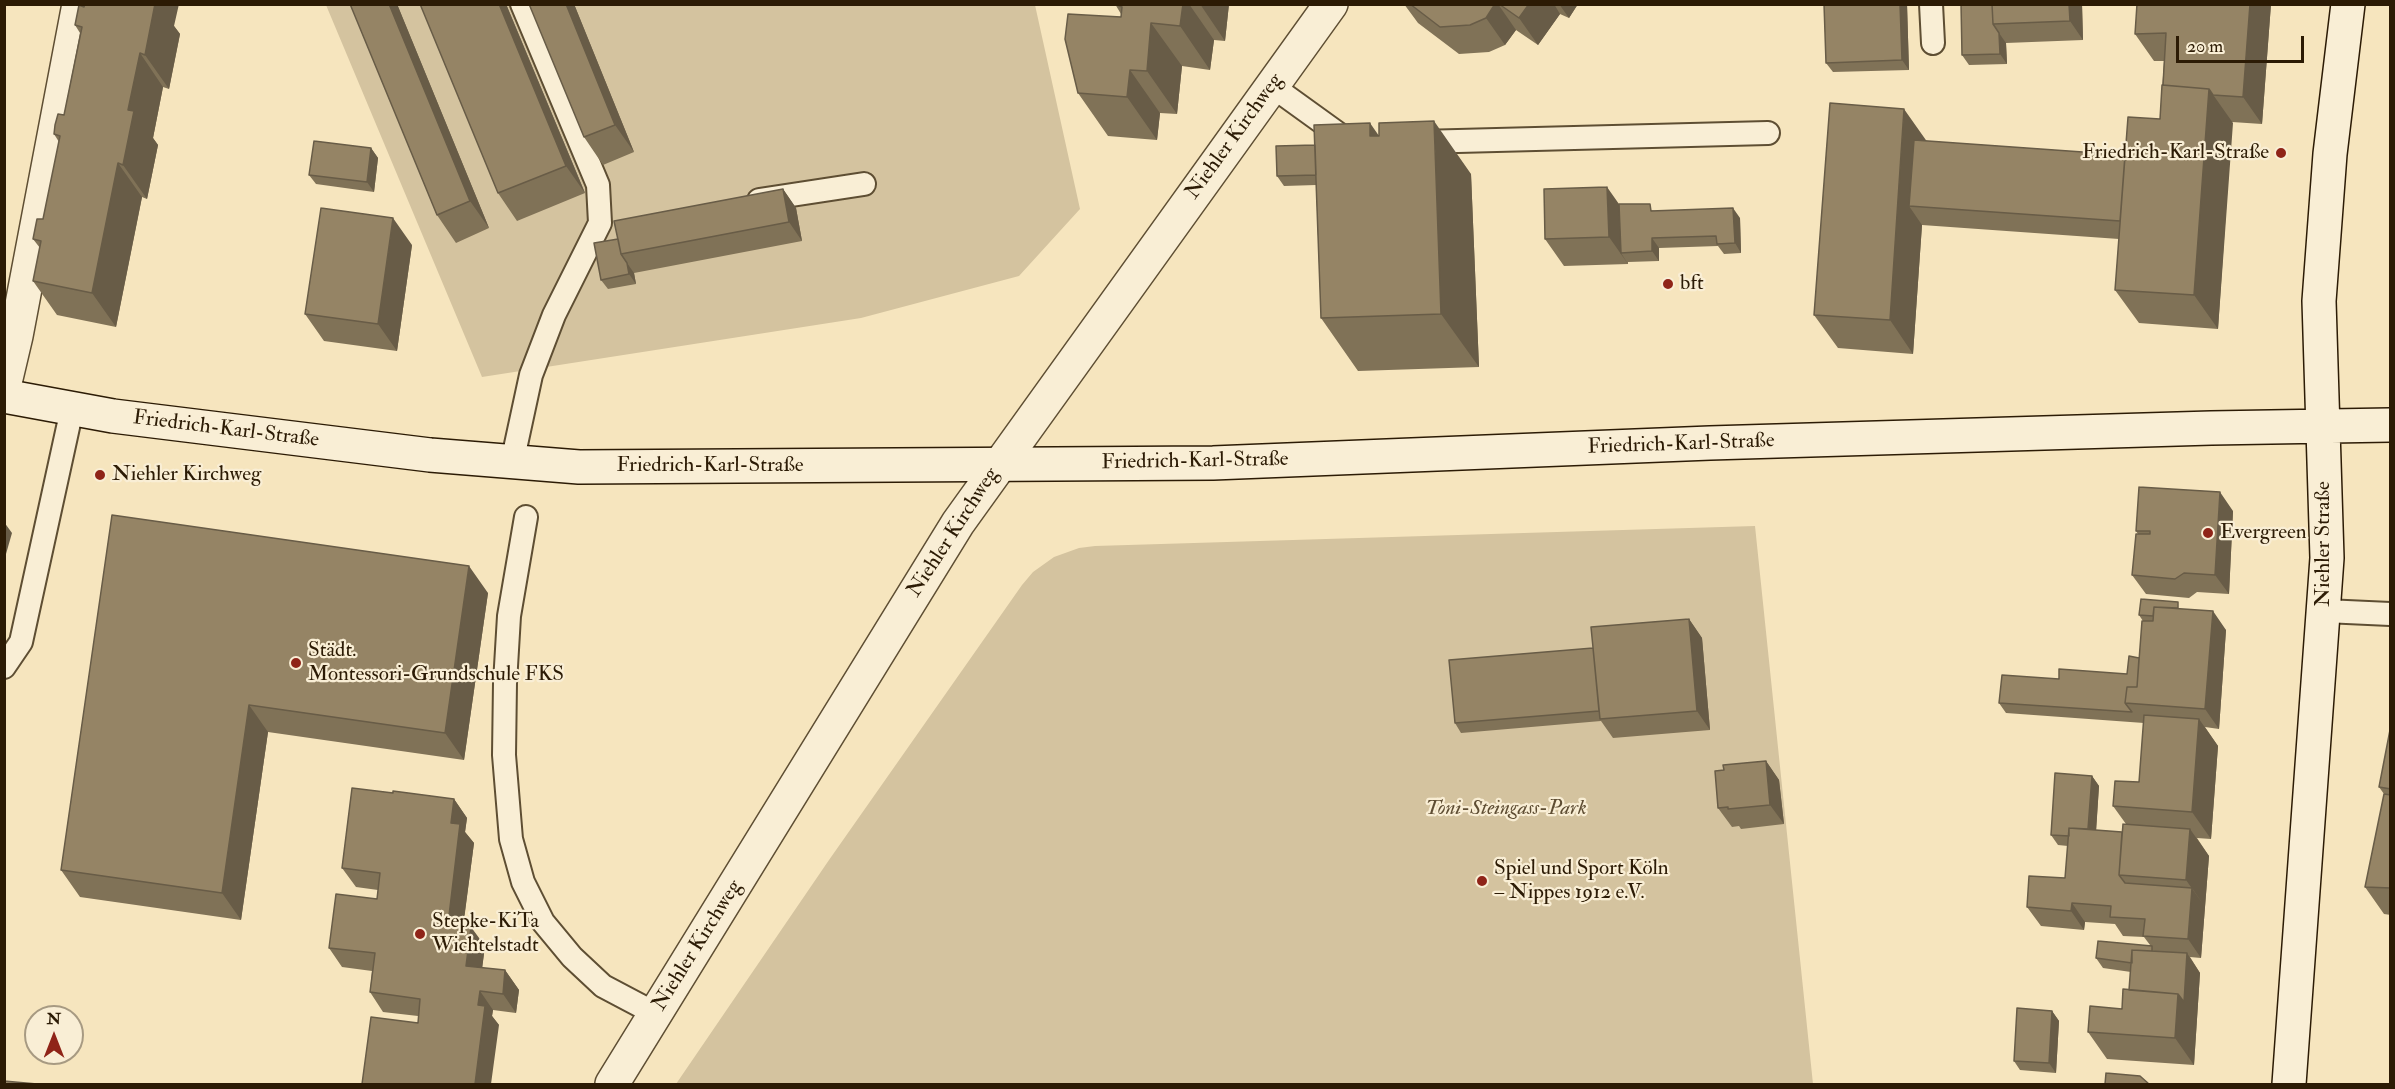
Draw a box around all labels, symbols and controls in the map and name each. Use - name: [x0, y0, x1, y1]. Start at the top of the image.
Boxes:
- scale bar: [2179, 24, 2306, 62]
- text: 20 m: [2187, 35, 2223, 58]
- street label: Niehler Kirchweg: [1181, 69, 1289, 205]
- place label: Friedrich-Karl-Straße: [2082, 140, 2269, 166]
- marker: Friedrich-Karl-Straße: [2274, 146, 2288, 160]
- place label: bft: [1680, 271, 1704, 297]
- marker: bft: [1661, 277, 1675, 291]
- street label: Friedrich-Karl-Straße: [132, 406, 320, 454]
- street label: Friedrich-Karl-Straße: [1587, 429, 1775, 461]
- street label: Friedrich-Karl-Straße: [1101, 448, 1289, 476]
- street label: Friedrich-Karl-Straße: [616, 453, 804, 479]
- place label: Niehler Kirchweg: [112, 462, 261, 488]
- street label: Niehler Kirchweg: [903, 463, 1005, 603]
- marker: Niehler Kirchweg: [93, 468, 107, 482]
- street label: Niehler Straße: [2311, 481, 2337, 607]
- place label: Evergreen: [2220, 520, 2307, 546]
- marker: Evergreen: [2201, 526, 2215, 540]
- place label: Städt. Montessori-Grundschule FKS: [308, 638, 564, 688]
- marker: Städt. Montessori-Grundschule FKS: [289, 656, 303, 670]
- park label: Toni-Steingass-Park: [1425, 796, 1587, 822]
- place label: Spiel und Sport Köln – Nippes 1912 e.V.: [1494, 856, 1669, 906]
- marker: Spiel und Sport Köln – Nippes 1912 e.V.: [1475, 874, 1489, 888]
- street label: Niehler Kirchweg: [648, 876, 748, 1016]
- place label: Stepke-KiTa Wichtelstadt: [432, 909, 539, 959]
- marker: Stepke-KiTa Wichtelstadt: [413, 927, 427, 941]
- north arrow: [24, 1005, 84, 1065]
- text: N: [47, 1009, 61, 1029]

